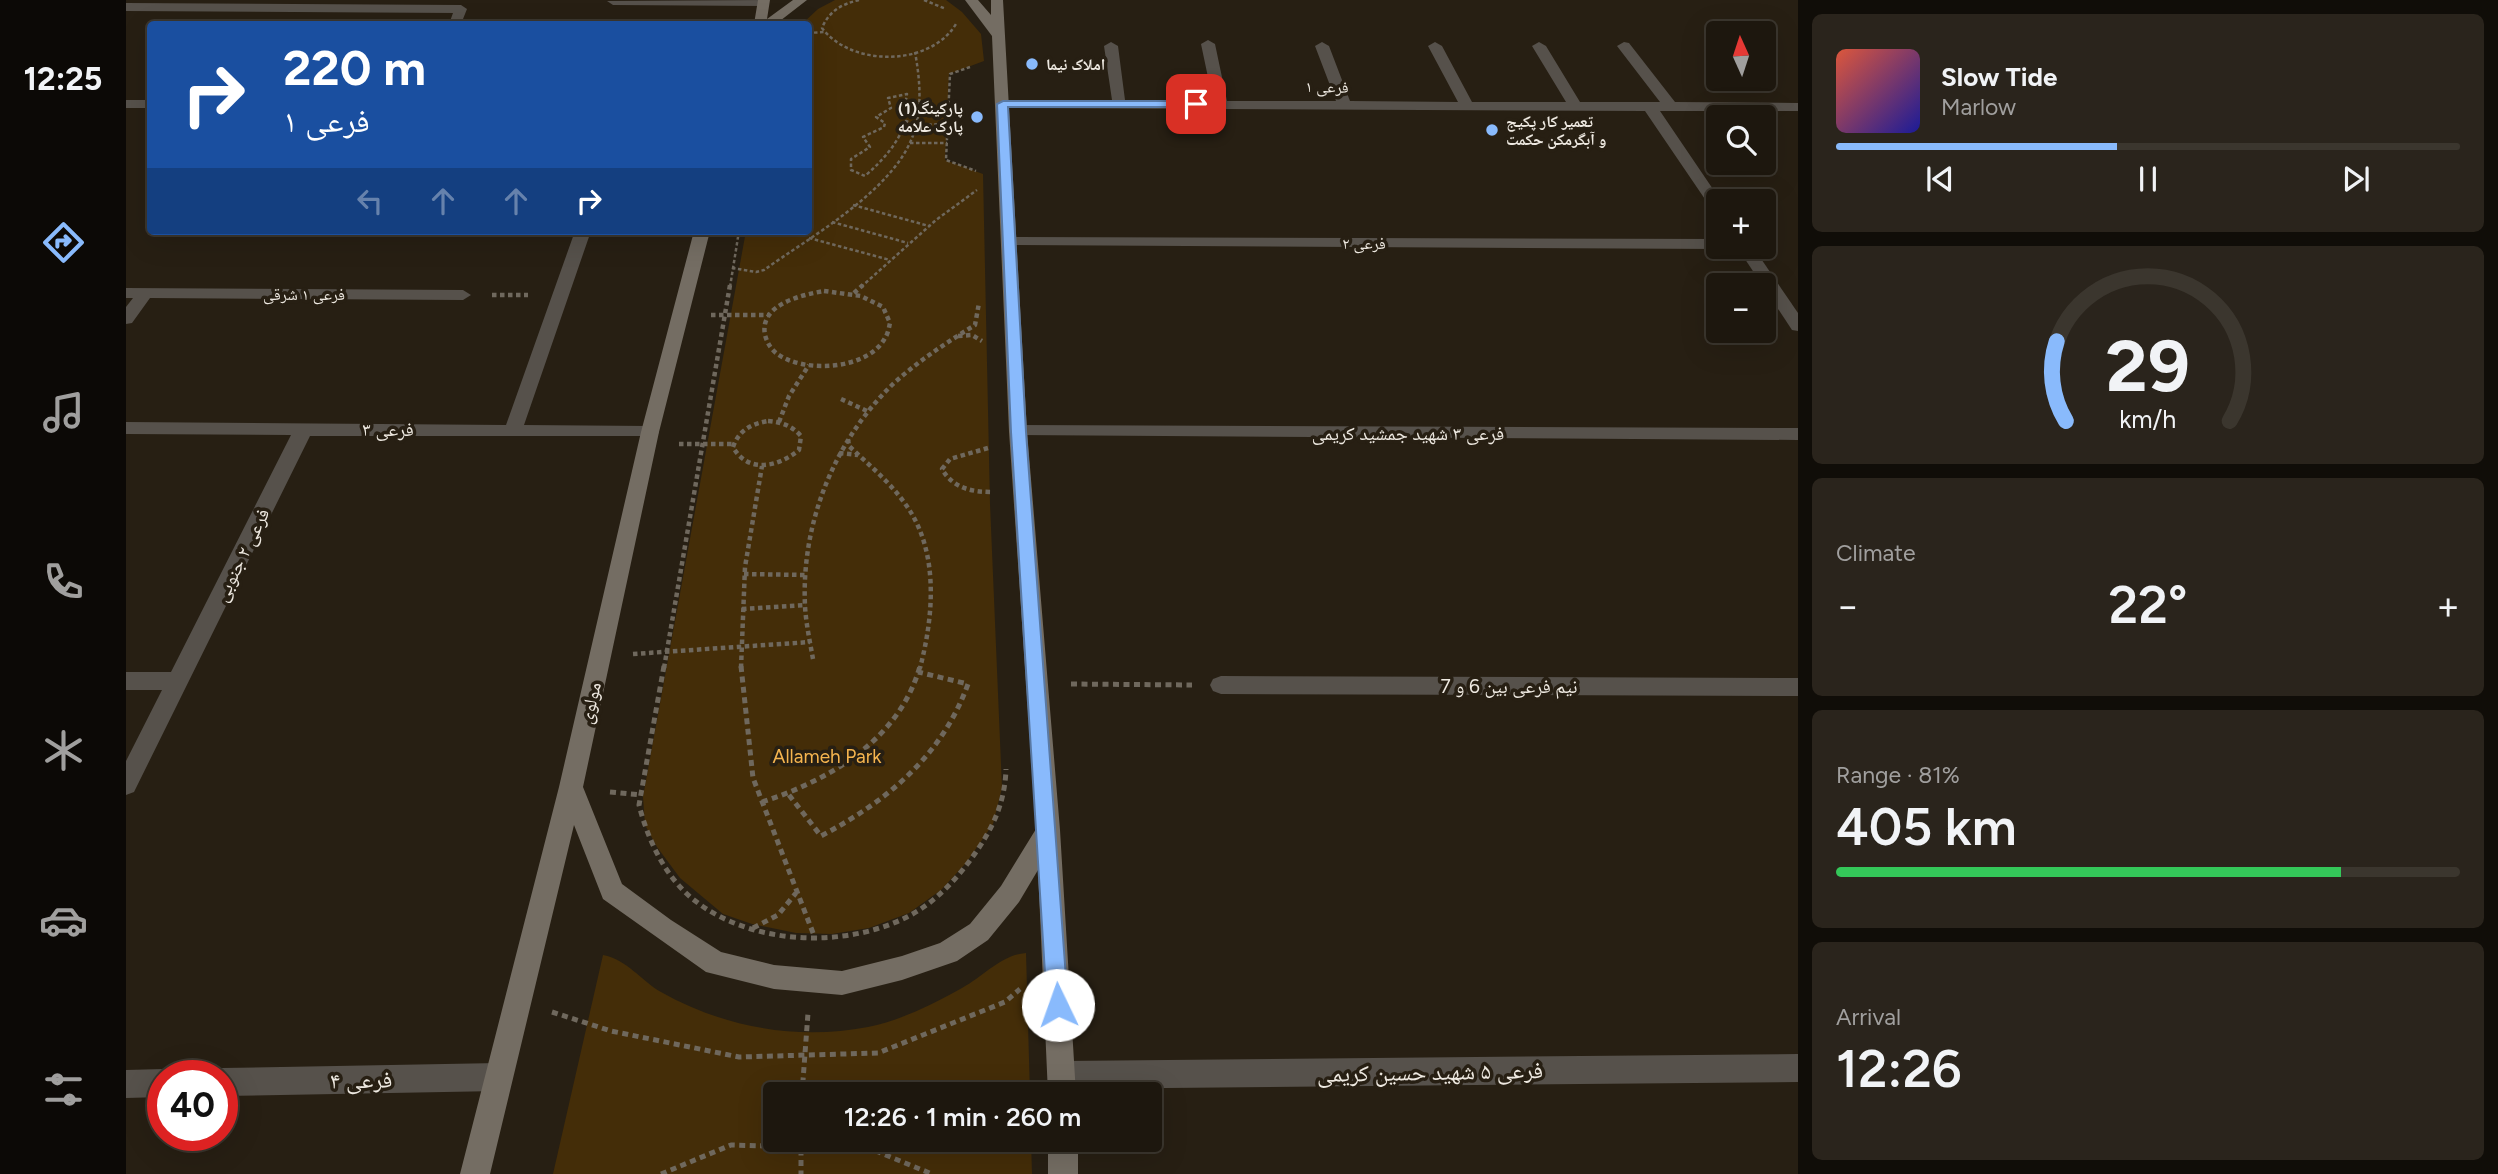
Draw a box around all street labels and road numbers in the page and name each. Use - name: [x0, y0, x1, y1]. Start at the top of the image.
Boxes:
- street label: فرعی ۱: [1305, 77, 1349, 98]
- street label: فرعی ۲: [1342, 234, 1386, 254]
- street label: فرعی ۱ شرقی: [263, 285, 345, 305]
- street label: فرعی ۳: [362, 418, 414, 441]
- street label: فرعی ۳ شهید جمشید کریمی: [1312, 422, 1504, 445]
- street label: فرعی ۲ جنوبی: [210, 505, 274, 605]
- street label: نیم فرعی بین 6 و 7: [1441, 675, 1577, 699]
- street label: مولوی: [574, 680, 606, 726]
- street label: فرعی ۵ شهید حسین کریمی: [1317, 1056, 1543, 1088]
- street label: فرعی ۴: [330, 1065, 392, 1095]

